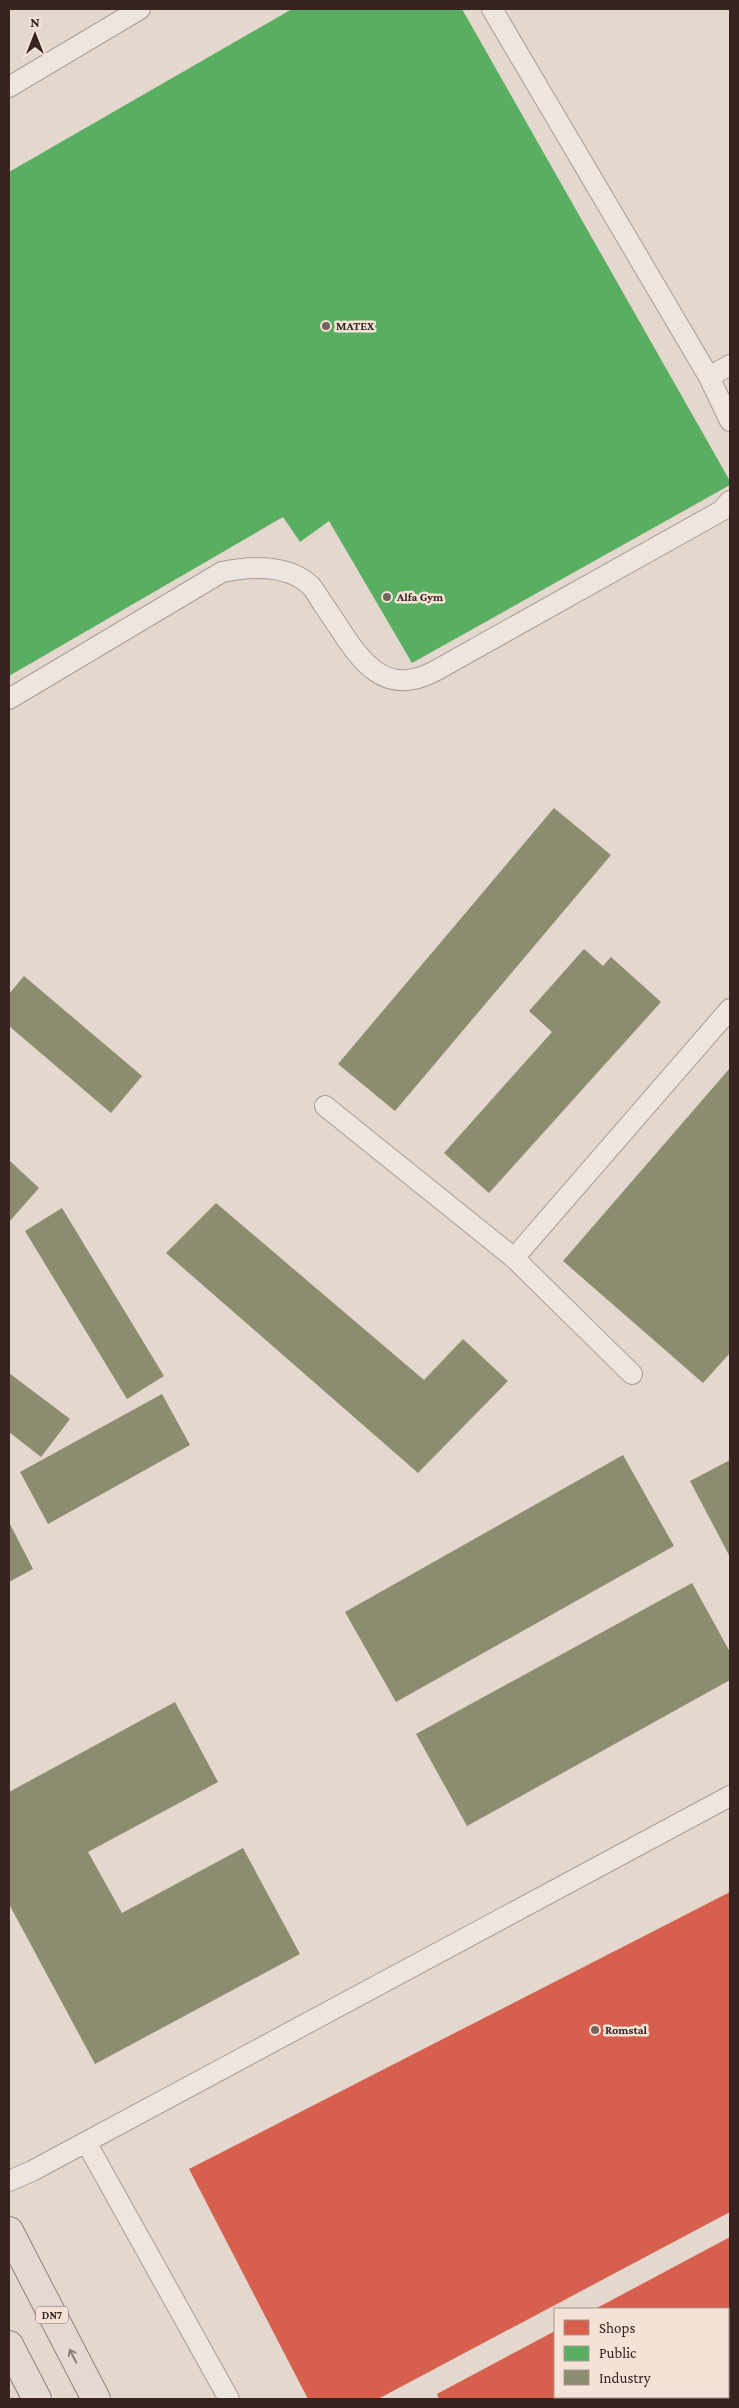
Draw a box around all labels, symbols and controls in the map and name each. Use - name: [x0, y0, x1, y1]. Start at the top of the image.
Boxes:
- north arrow: [10, 10, 60, 60]
- text: N: [30, 14, 40, 30]
- place label: MATEX: [336, 319, 375, 333]
- marker: MATEX: [320, 320, 332, 332]
- place label: Alfa Gym: [396, 590, 444, 604]
- marker: Alfa Gym: [381, 591, 393, 603]
- place label: Romstal: [605, 2023, 648, 2037]
- marker: Romstal: [589, 2024, 601, 2036]
- road number: DN7: [36, 2306, 68, 2324]
- legend: [554, 2308, 729, 2398]
- text: Shops: [599, 2320, 635, 2337]
- text: Public: [599, 2345, 637, 2361]
- one-way arrow: [68, 2349, 77, 2364]
- text: Industry: [599, 2370, 651, 2387]

